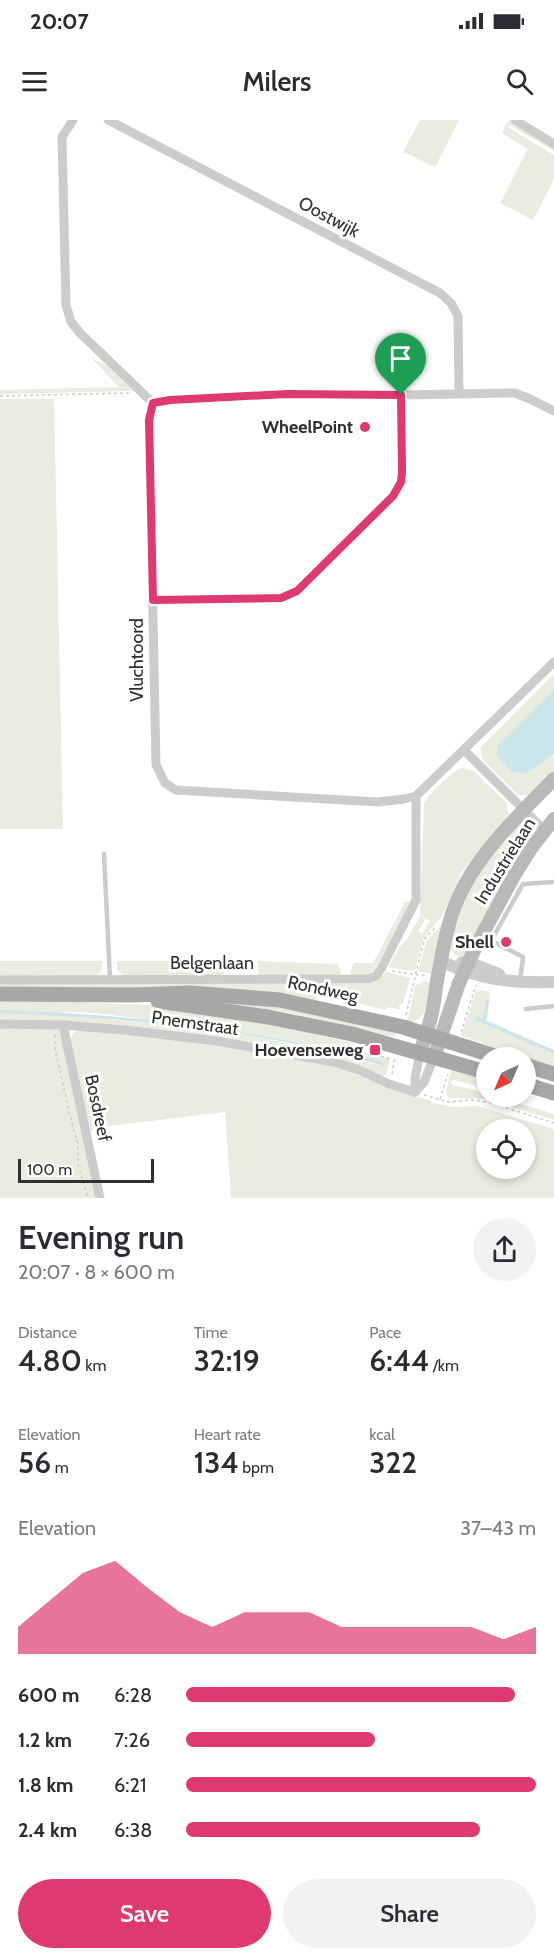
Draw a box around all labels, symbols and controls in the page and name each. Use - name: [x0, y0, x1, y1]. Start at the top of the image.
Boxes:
- text: 20:07: [30, 8, 89, 35]
- icon: menu: [18, 65, 51, 98]
- text: Milers: [243, 65, 311, 98]
- icon: search: [503, 65, 536, 98]
- street label: Oostwijk: [295, 192, 364, 243]
- pin: [375, 333, 426, 395]
- icon: arrive: [384, 342, 417, 375]
- place label: WheelPoint: [262, 416, 353, 438]
- marker: WheelPoint: [358, 420, 372, 434]
- street label: Vluchtoord: [126, 618, 148, 702]
- street label: Industrielaan: [470, 814, 540, 908]
- place label: Shell: [455, 931, 494, 953]
- marker: Shell: [499, 935, 513, 949]
- street label: Belgenlaan: [170, 952, 254, 974]
- street label: Rondweg: [286, 971, 361, 1007]
- street label: Pnemstraat: [150, 1006, 240, 1040]
- place label: Hoevenseweg: [255, 1039, 363, 1061]
- marker: Hoevenseweg: [368, 1043, 382, 1057]
- north arrow: [476, 1047, 536, 1107]
- map controls: [476, 1047, 536, 1179]
- street label: Bosdreef: [80, 1072, 116, 1144]
- button: locate: [476, 1119, 536, 1179]
- scale bar: [18, 1156, 154, 1184]
- text: 100 m: [27, 1160, 72, 1179]
- text: Evening run: [18, 1217, 184, 1257]
- button: share: [473, 1218, 536, 1281]
- text: 20:07 · 8 × 600 m: [18, 1260, 175, 1284]
- text: Distance: [18, 1323, 77, 1342]
- text: Time: [194, 1323, 228, 1342]
- text: Pace: [369, 1323, 401, 1342]
- text: 4.80: [18, 1342, 82, 1379]
- text: 32:19: [194, 1342, 260, 1379]
- text: 6:44: [369, 1342, 429, 1379]
- text: km: [82, 1356, 107, 1375]
- text: /km: [429, 1356, 459, 1375]
- text: Elevation: [18, 1425, 81, 1444]
- text: Heart rate: [194, 1425, 261, 1444]
- text: kcal: [369, 1425, 395, 1444]
- text: 56: [18, 1444, 51, 1481]
- text: 134: [194, 1444, 239, 1481]
- text: 322: [369, 1444, 417, 1481]
- text: m: [51, 1458, 69, 1477]
- text: bpm: [239, 1458, 274, 1477]
- text: Elevation: [18, 1516, 96, 1540]
- text: 37–43 m: [460, 1516, 536, 1540]
- text: 600 m: [18, 1683, 79, 1707]
- text: 6:28: [114, 1683, 152, 1707]
- text: 1.2 km: [18, 1728, 72, 1752]
- text: 7:26: [114, 1728, 150, 1752]
- text: 1.8 km: [18, 1773, 73, 1797]
- text: 6:21: [114, 1773, 147, 1797]
- text: 2.4 km: [18, 1818, 77, 1842]
- text: 6:38: [114, 1818, 152, 1842]
- button: Save: [18, 1879, 271, 1948]
- button: Share: [283, 1879, 536, 1948]

